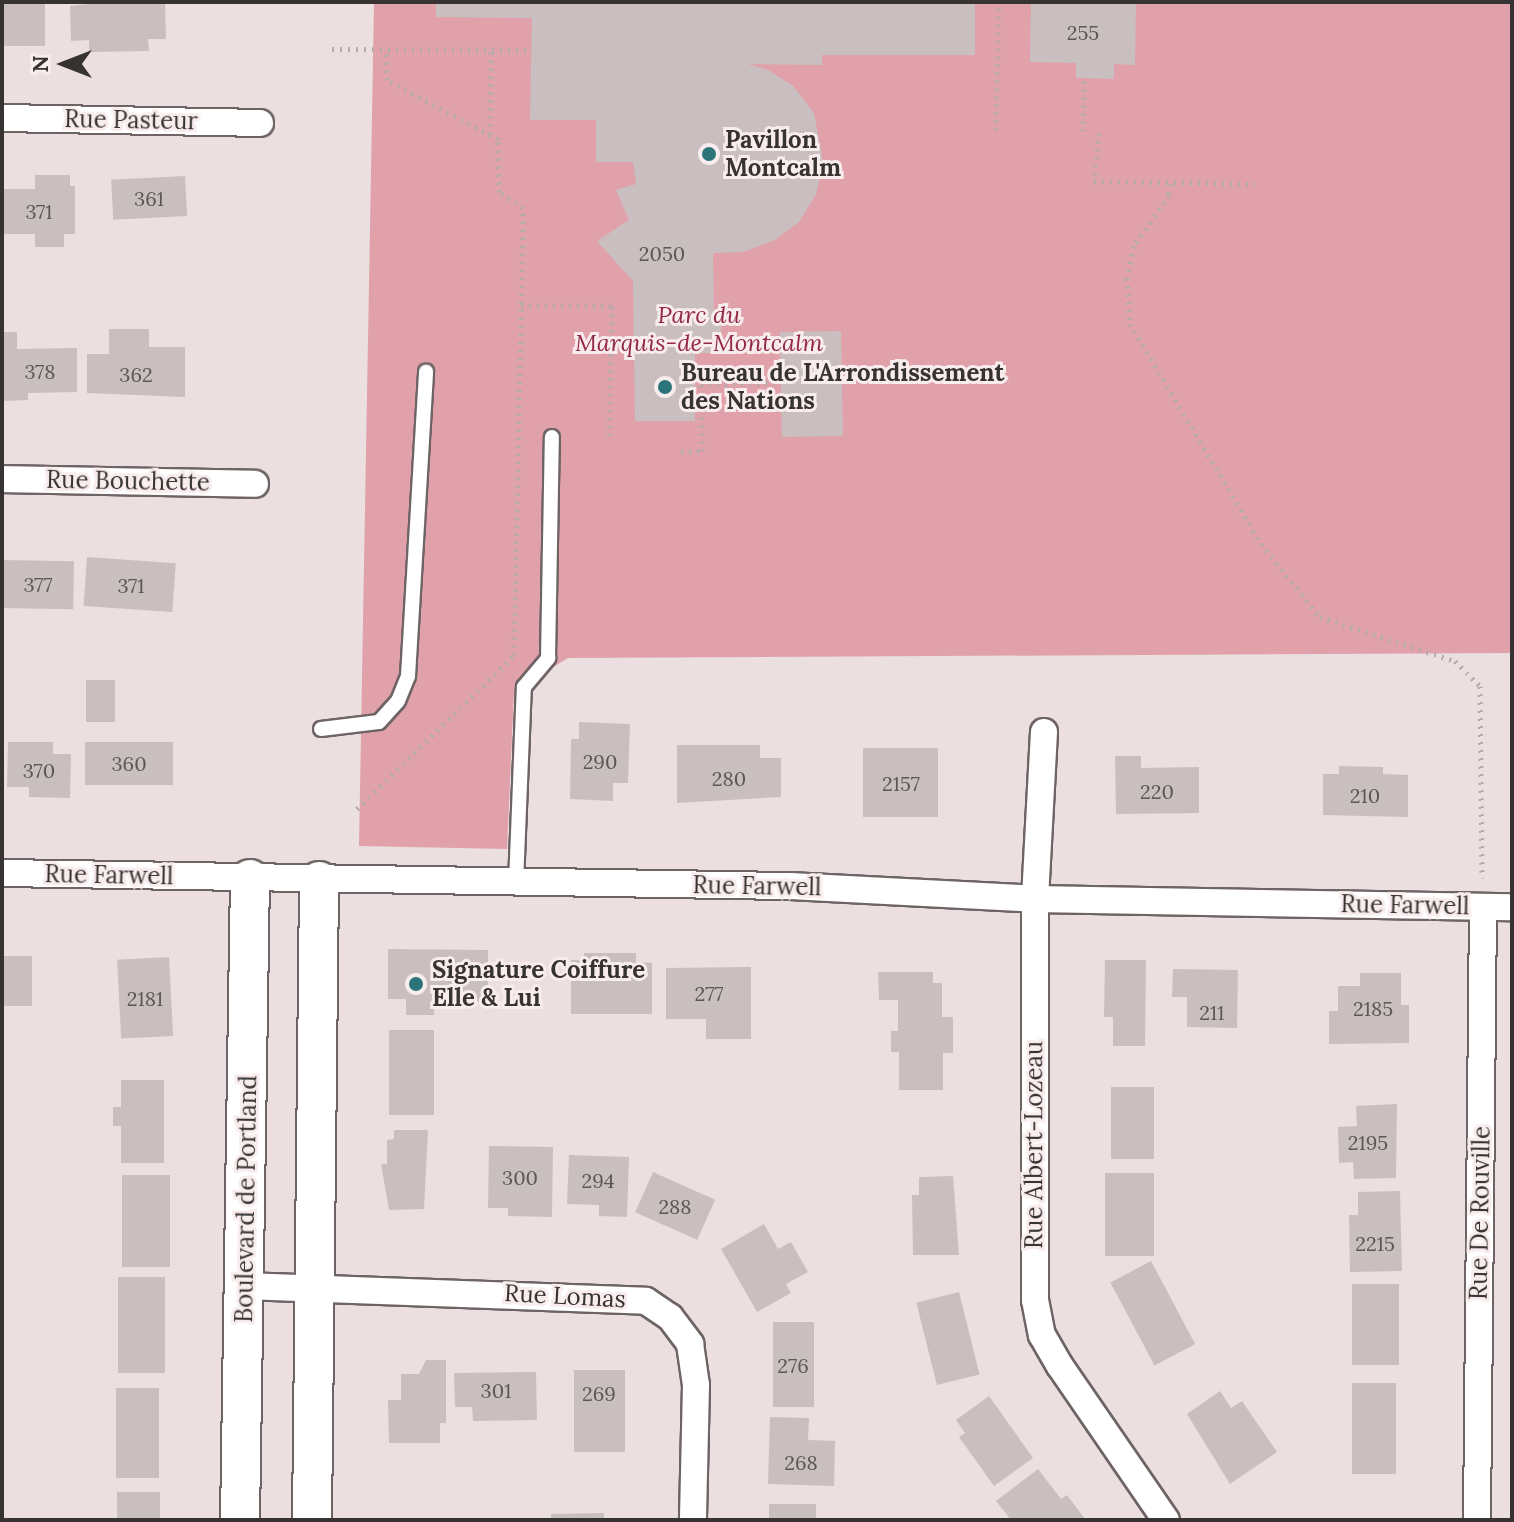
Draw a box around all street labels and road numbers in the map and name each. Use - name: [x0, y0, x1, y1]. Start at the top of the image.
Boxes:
- street label: Rue Pasteur: [64, 104, 198, 136]
- street label: Rue Bouchette: [46, 465, 210, 497]
- street label: Rue Farwell: [44, 859, 174, 891]
- street label: Rue Farwell: [692, 870, 822, 902]
- street label: Rue Farwell: [1340, 889, 1470, 921]
- street label: Rue Albert-Lozeau: [1020, 1041, 1048, 1249]
- street label: Boulevard de Portland: [229, 1075, 263, 1323]
- street label: Rue De Rouville: [1464, 1126, 1496, 1300]
- street label: Rue Lomas: [504, 1278, 626, 1314]

